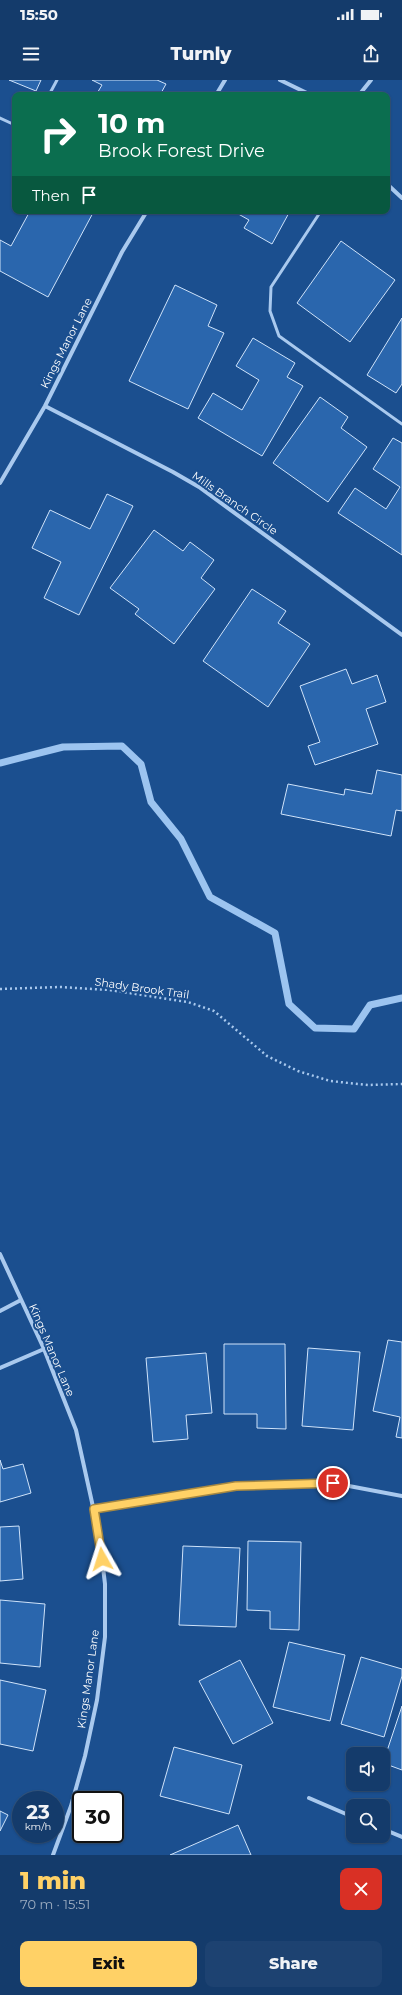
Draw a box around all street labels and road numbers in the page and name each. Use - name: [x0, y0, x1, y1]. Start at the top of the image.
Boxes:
- street label: Kings Manor Lane: [37, 295, 95, 391]
- street label: Mills Branch Circle: [190, 468, 281, 538]
- street label: Shady Brook Trail: [94, 974, 190, 1002]
- street label: Kings Manor Lane: [26, 1301, 78, 1399]
- street label: Kings Manor Lane: [74, 1628, 102, 1729]

